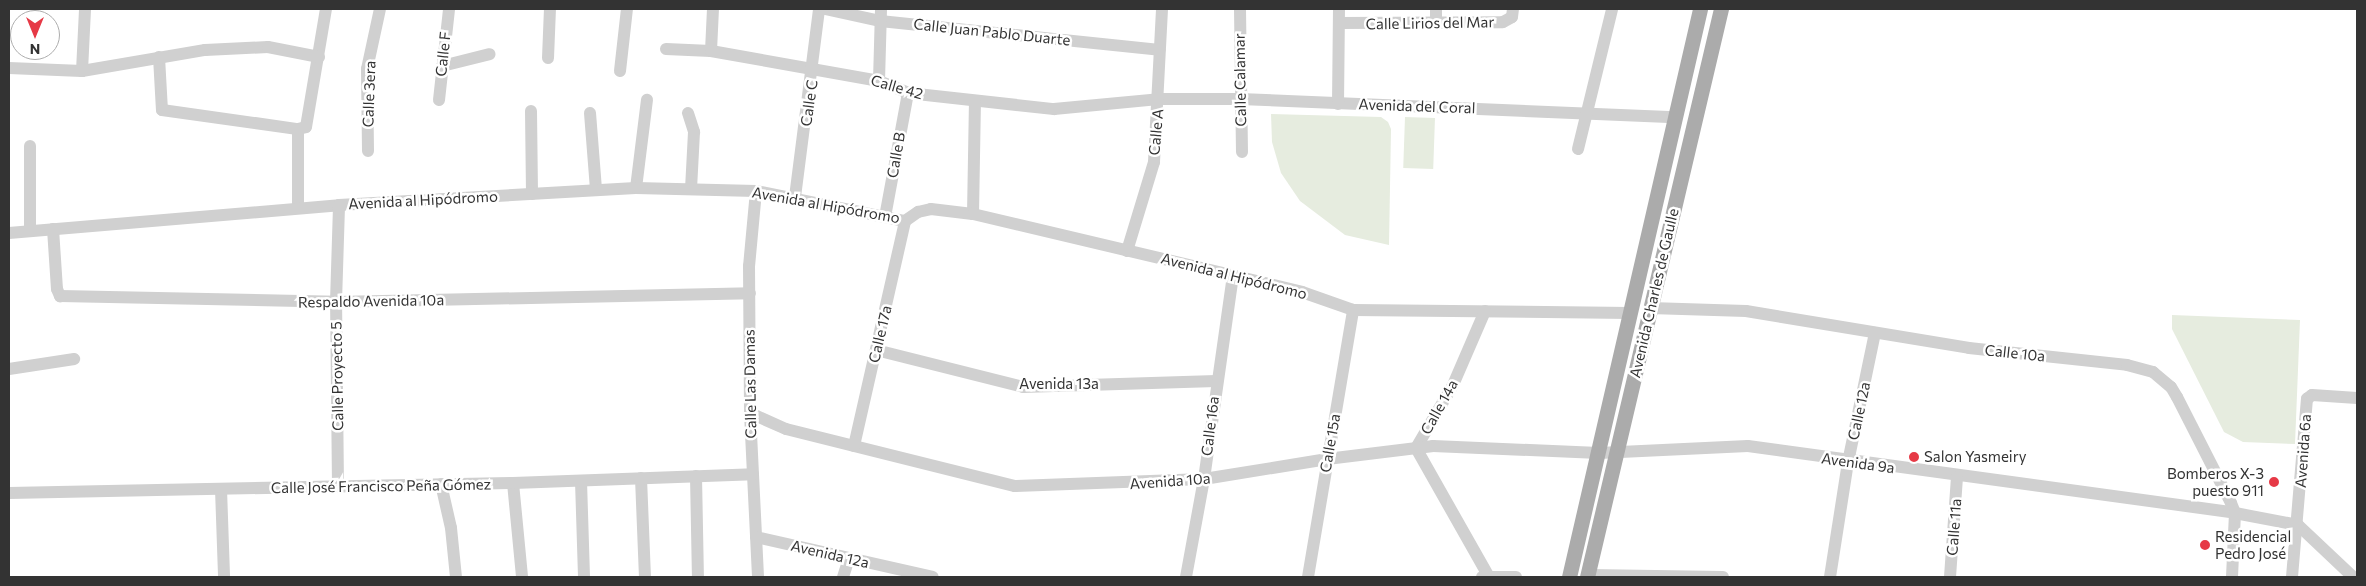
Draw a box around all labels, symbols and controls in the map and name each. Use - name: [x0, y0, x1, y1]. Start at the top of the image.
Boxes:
- north arrow: [10, 10, 60, 60]
- street label: Calle Lirios del Mar: [1366, 13, 1494, 33]
- street label: Calle Juan Pablo Duarte: [913, 15, 1071, 49]
- street label: Calle F: [432, 31, 454, 77]
- street label: Calle Calamar: [1230, 33, 1250, 127]
- text: N: [30, 41, 40, 58]
- street label: Calle 3era: [359, 60, 379, 128]
- street label: Calle 42: [869, 71, 925, 103]
- street label: Calle C: [797, 79, 821, 127]
- street label: Avenida del Coral: [1358, 95, 1476, 117]
- street label: Calle A: [1145, 108, 1167, 156]
- street label: Calle B: [883, 131, 909, 179]
- street label: Avenida al Hipódromo: [751, 183, 901, 227]
- street label: Avenida al Hipódromo: [348, 187, 498, 213]
- street label: Avenida Charles de Gaulle: [1626, 207, 1682, 379]
- street label: Avenida al Hipódromo: [1159, 249, 1309, 303]
- street label: Respaldo Avenida 10a: [298, 291, 444, 311]
- street label: Calle 17a: [865, 304, 895, 364]
- street label: Calle Proyecto 5: [327, 321, 347, 431]
- street label: Calle Las Damas: [740, 329, 760, 439]
- street label: Calle 10a: [1984, 341, 2046, 365]
- street label: Avenida 13a: [1019, 375, 1099, 393]
- street label: Calle 14a: [1417, 376, 1461, 438]
- street label: Calle 12a: [1844, 380, 1874, 442]
- street label: Calle 16a: [1197, 395, 1223, 457]
- street label: Calle 15a: [1316, 412, 1344, 474]
- street label: Avenida 6a: [2291, 414, 2315, 488]
- place label: Salon Yasmeiry: [1924, 448, 2026, 466]
- street label: Avenida 9a: [1820, 449, 1896, 477]
- marker: Salon Yasmeiry: [1908, 451, 1920, 463]
- place label: Bomberos X-3 puesto 911: [2167, 464, 2264, 499]
- street label: Avenida 10a: [1129, 469, 1211, 493]
- street label: Calle José Francisco Peña Gómez: [271, 475, 491, 497]
- marker: Bomberos X-3 puesto 911: [2268, 476, 2280, 488]
- street label: Calle 11a: [1943, 498, 1965, 556]
- place label: Residencial Pedro José: [2215, 527, 2291, 562]
- street label: Avenida 12a: [789, 536, 871, 572]
- marker: Residencial Pedro José: [2199, 539, 2211, 551]

